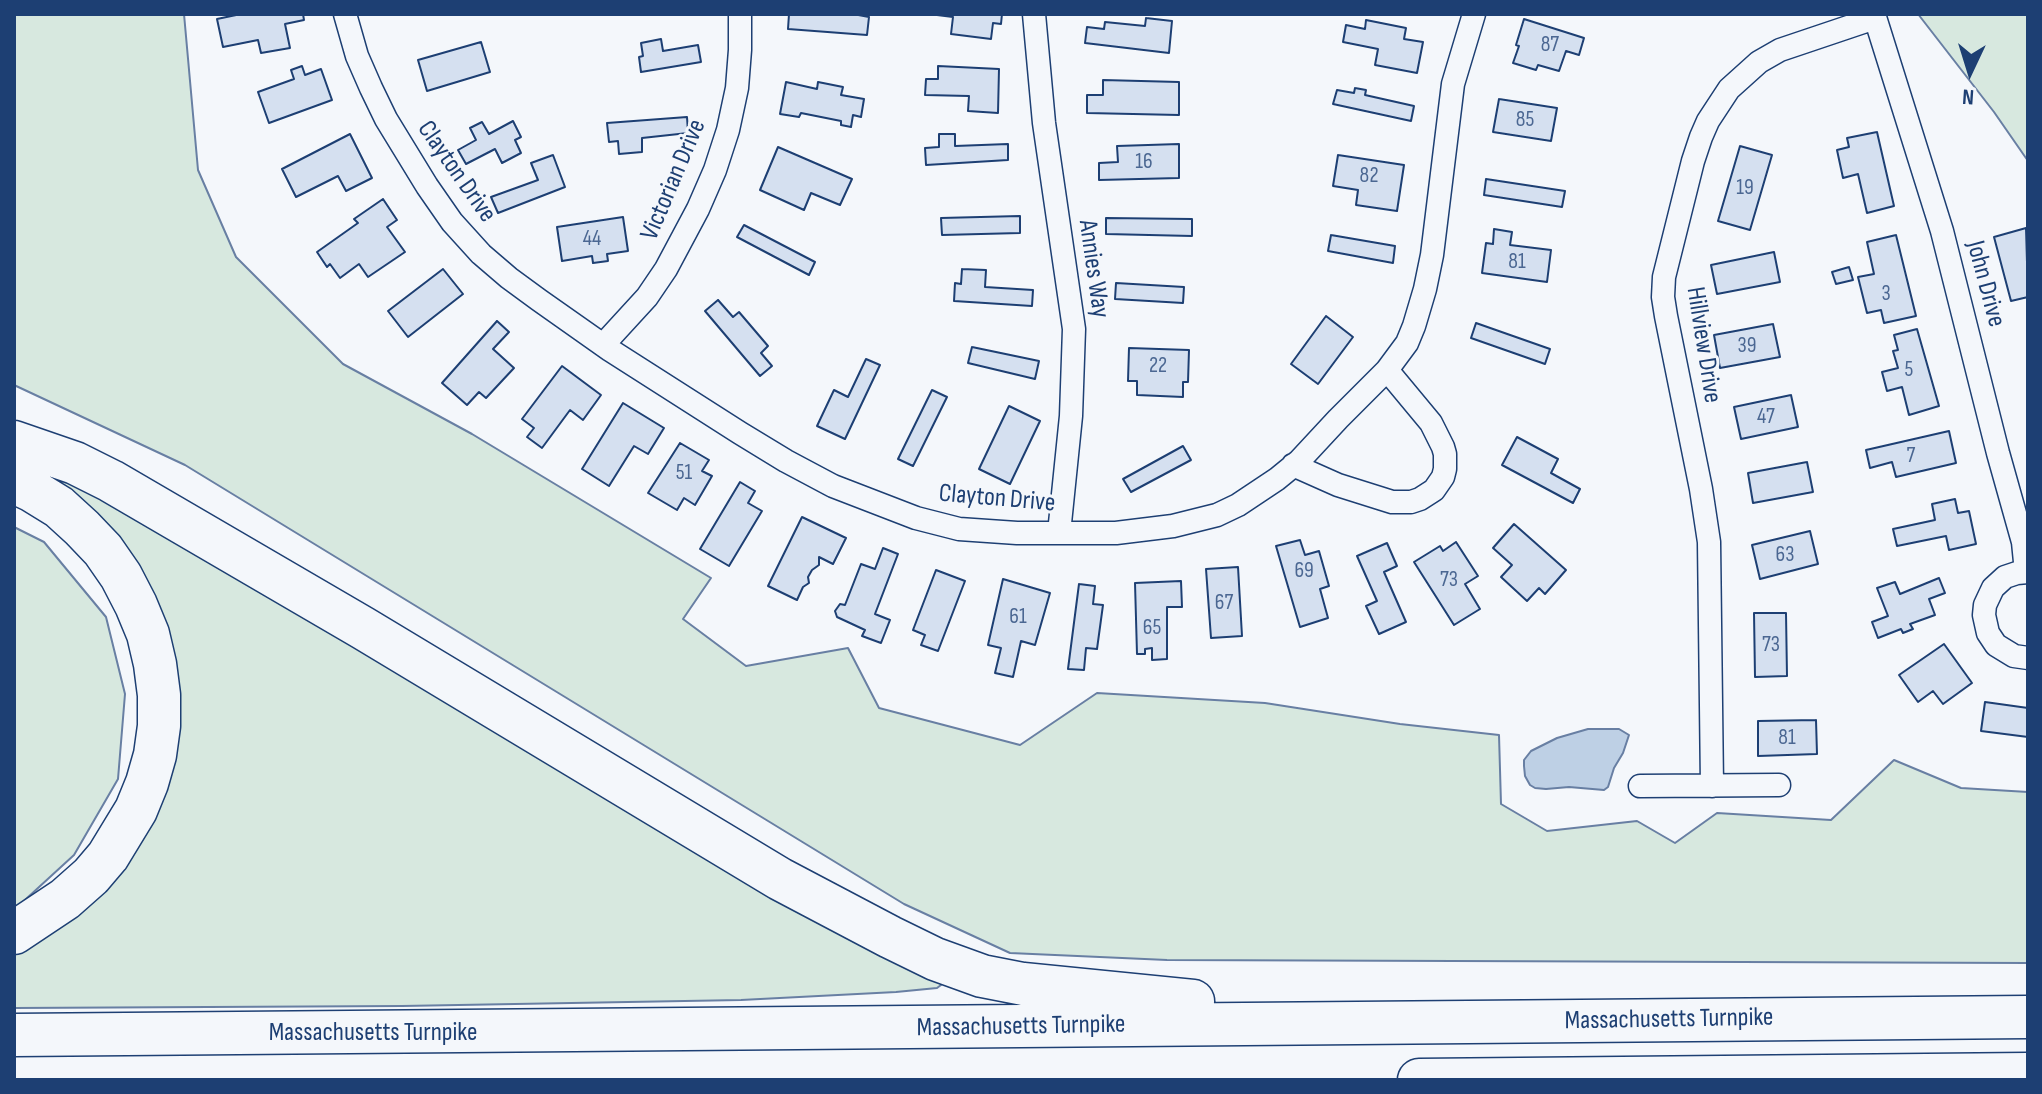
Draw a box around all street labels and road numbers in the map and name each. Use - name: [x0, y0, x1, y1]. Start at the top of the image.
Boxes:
- street label: Clayton Drive: [410, 115, 502, 229]
- street label: Victorian Drive: [635, 115, 713, 245]
- street label: Annies Way: [1071, 218, 1115, 320]
- street label: John Drive: [1959, 238, 2011, 330]
- street label: Hillview Drive: [1678, 285, 1728, 405]
- street label: Clayton Drive: [938, 478, 1056, 520]
- street label: Massachusetts Turnpike: [1564, 1003, 1774, 1037]
- street label: Massachusetts Turnpike: [916, 1010, 1126, 1044]
- street label: Massachusetts Turnpike: [269, 1017, 477, 1049]

